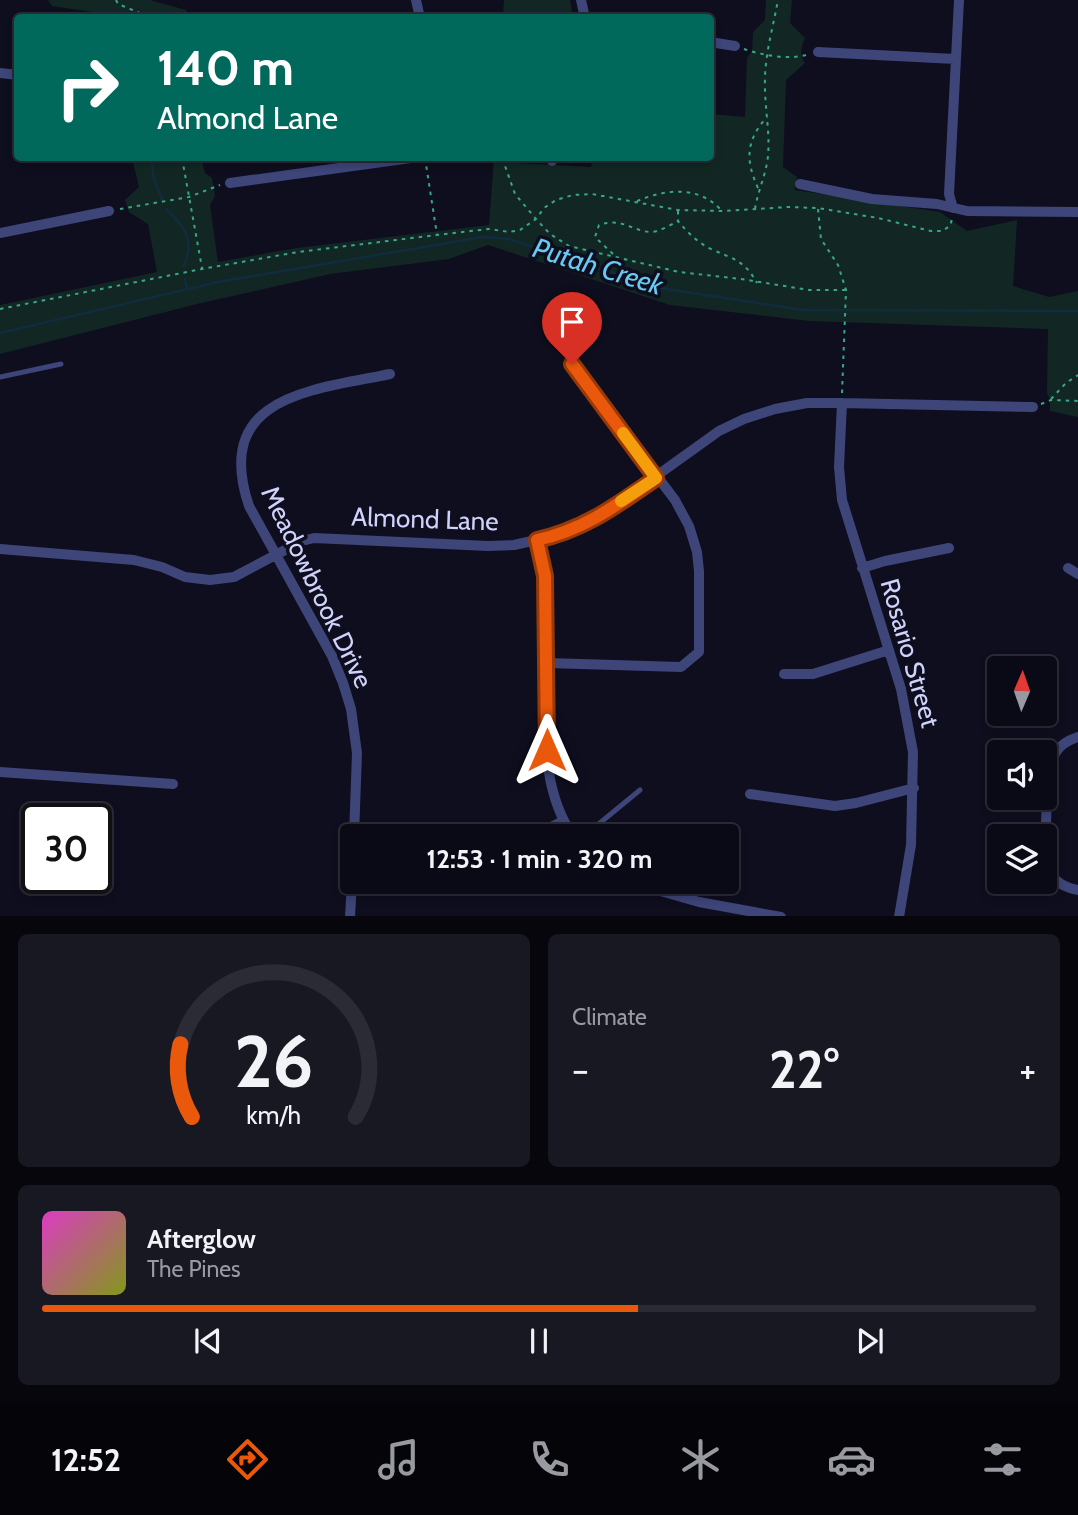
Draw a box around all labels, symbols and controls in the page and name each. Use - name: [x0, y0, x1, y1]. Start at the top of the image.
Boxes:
- text: 140 m: [157, 38, 294, 97]
- icon: right: [42, 42, 133, 133]
- text: Almond Lane: [157, 98, 338, 137]
- water label: Putah Creek: [529, 230, 668, 302]
- pin: [542, 292, 602, 364]
- icon: arrive: [553, 303, 591, 341]
- street label: Meadowbrook Drive: [254, 481, 380, 693]
- street label: Almond Lane: [351, 500, 499, 538]
- street label: Rosario Street: [873, 575, 947, 731]
- north arrow: [987, 656, 1057, 726]
- map controls: [987, 656, 1057, 894]
- position arrow: [510, 713, 584, 787]
- button: sound: [987, 740, 1057, 810]
- speed limit sign: 30: [21, 803, 112, 894]
- button: layers: [987, 824, 1057, 894]
- text: 12:53 · 1 min · 320 m: [427, 843, 652, 875]
- text: Climate: [572, 1003, 647, 1031]
- text: 26: [234, 1017, 314, 1105]
- text: 22°: [769, 1038, 839, 1101]
- text: −: [572, 1046, 589, 1093]
- text: +: [1019, 1046, 1036, 1093]
- text: km/h: [247, 1099, 301, 1129]
- text: Afterglow: [147, 1223, 256, 1255]
- text: The Pines: [147, 1255, 241, 1283]
- icon: previous: [189, 1322, 227, 1360]
- icon: pause: [520, 1322, 558, 1360]
- icon: next: [851, 1322, 889, 1360]
- icon: directions: [223, 1435, 272, 1484]
- icon: music: [374, 1435, 423, 1484]
- icon: phone: [525, 1435, 574, 1484]
- icon: climate: [676, 1435, 725, 1484]
- icon: car: [827, 1435, 876, 1484]
- icon: filters: [978, 1435, 1027, 1484]
- text: 12:52: [51, 1440, 121, 1479]

